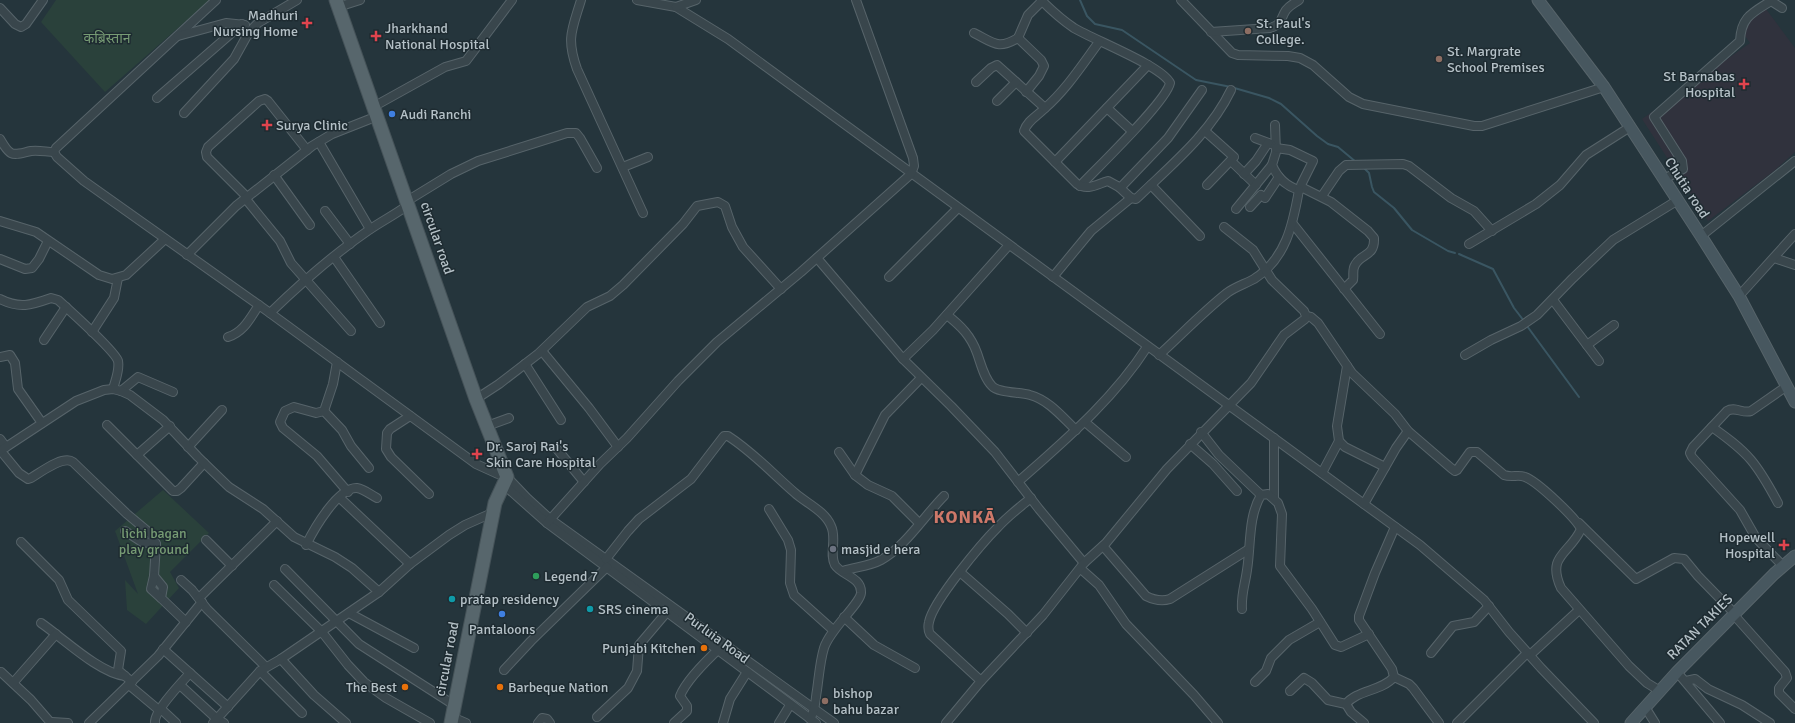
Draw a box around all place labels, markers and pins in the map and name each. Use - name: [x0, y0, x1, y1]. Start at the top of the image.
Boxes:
- place label: Madhuri Nursing Home: [213, 7, 298, 40]
- place label: St. Paul's College.: [1256, 15, 1311, 48]
- marker: Madhuri Nursing Home: [301, 17, 313, 29]
- place label: Jharkhand National Hospital: [385, 20, 490, 53]
- marker: St. Paul's College.: [1243, 26, 1253, 36]
- marker: Jharkhand National Hospital: [370, 30, 382, 42]
- place label: St. Margrate School Premises: [1447, 43, 1545, 76]
- marker: St. Margrate School Premises: [1434, 54, 1444, 64]
- place label: St Barnabas Hospital: [1663, 68, 1735, 101]
- marker: St Barnabas Hospital: [1738, 78, 1750, 90]
- place label: Audi Ranchi: [400, 106, 471, 123]
- marker: Audi Ranchi: [387, 109, 397, 119]
- place label: Surya Clinic: [276, 117, 348, 134]
- marker: Surya Clinic: [261, 119, 273, 131]
- place label: Dr. Saroj Rai's Skin Care Hospital: [486, 438, 596, 471]
- marker: Dr. Saroj Rai's Skin Care Hospital: [471, 448, 483, 460]
- place label: Hopewell Hospital: [1719, 529, 1775, 562]
- marker: Hopewell Hospital: [1778, 539, 1790, 551]
- place label: masjid e hera: [841, 541, 920, 558]
- marker: masjid e hera: [828, 544, 838, 554]
- place label: Legend 7: [544, 568, 598, 585]
- marker: Legend 7: [531, 571, 541, 581]
- place label: pratap residency: [460, 591, 559, 608]
- marker: pratap residency: [447, 594, 457, 604]
- place label: SRS cinema: [598, 601, 668, 618]
- marker: SRS cinema: [585, 604, 595, 614]
- marker: Pantaloons: [497, 609, 507, 619]
- place label: Pantaloons: [469, 621, 535, 638]
- place label: Punjabi Kitchen: [602, 640, 696, 657]
- marker: Punjabi Kitchen: [699, 643, 709, 653]
- place label: The Best: [346, 679, 397, 696]
- place label: Barbeque Nation: [508, 679, 608, 696]
- marker: The Best: [400, 682, 410, 692]
- marker: Barbeque Nation: [495, 682, 505, 692]
- place label: bishop bahu bazar: [833, 685, 900, 718]
- marker: bishop bahu bazar: [820, 696, 830, 706]

